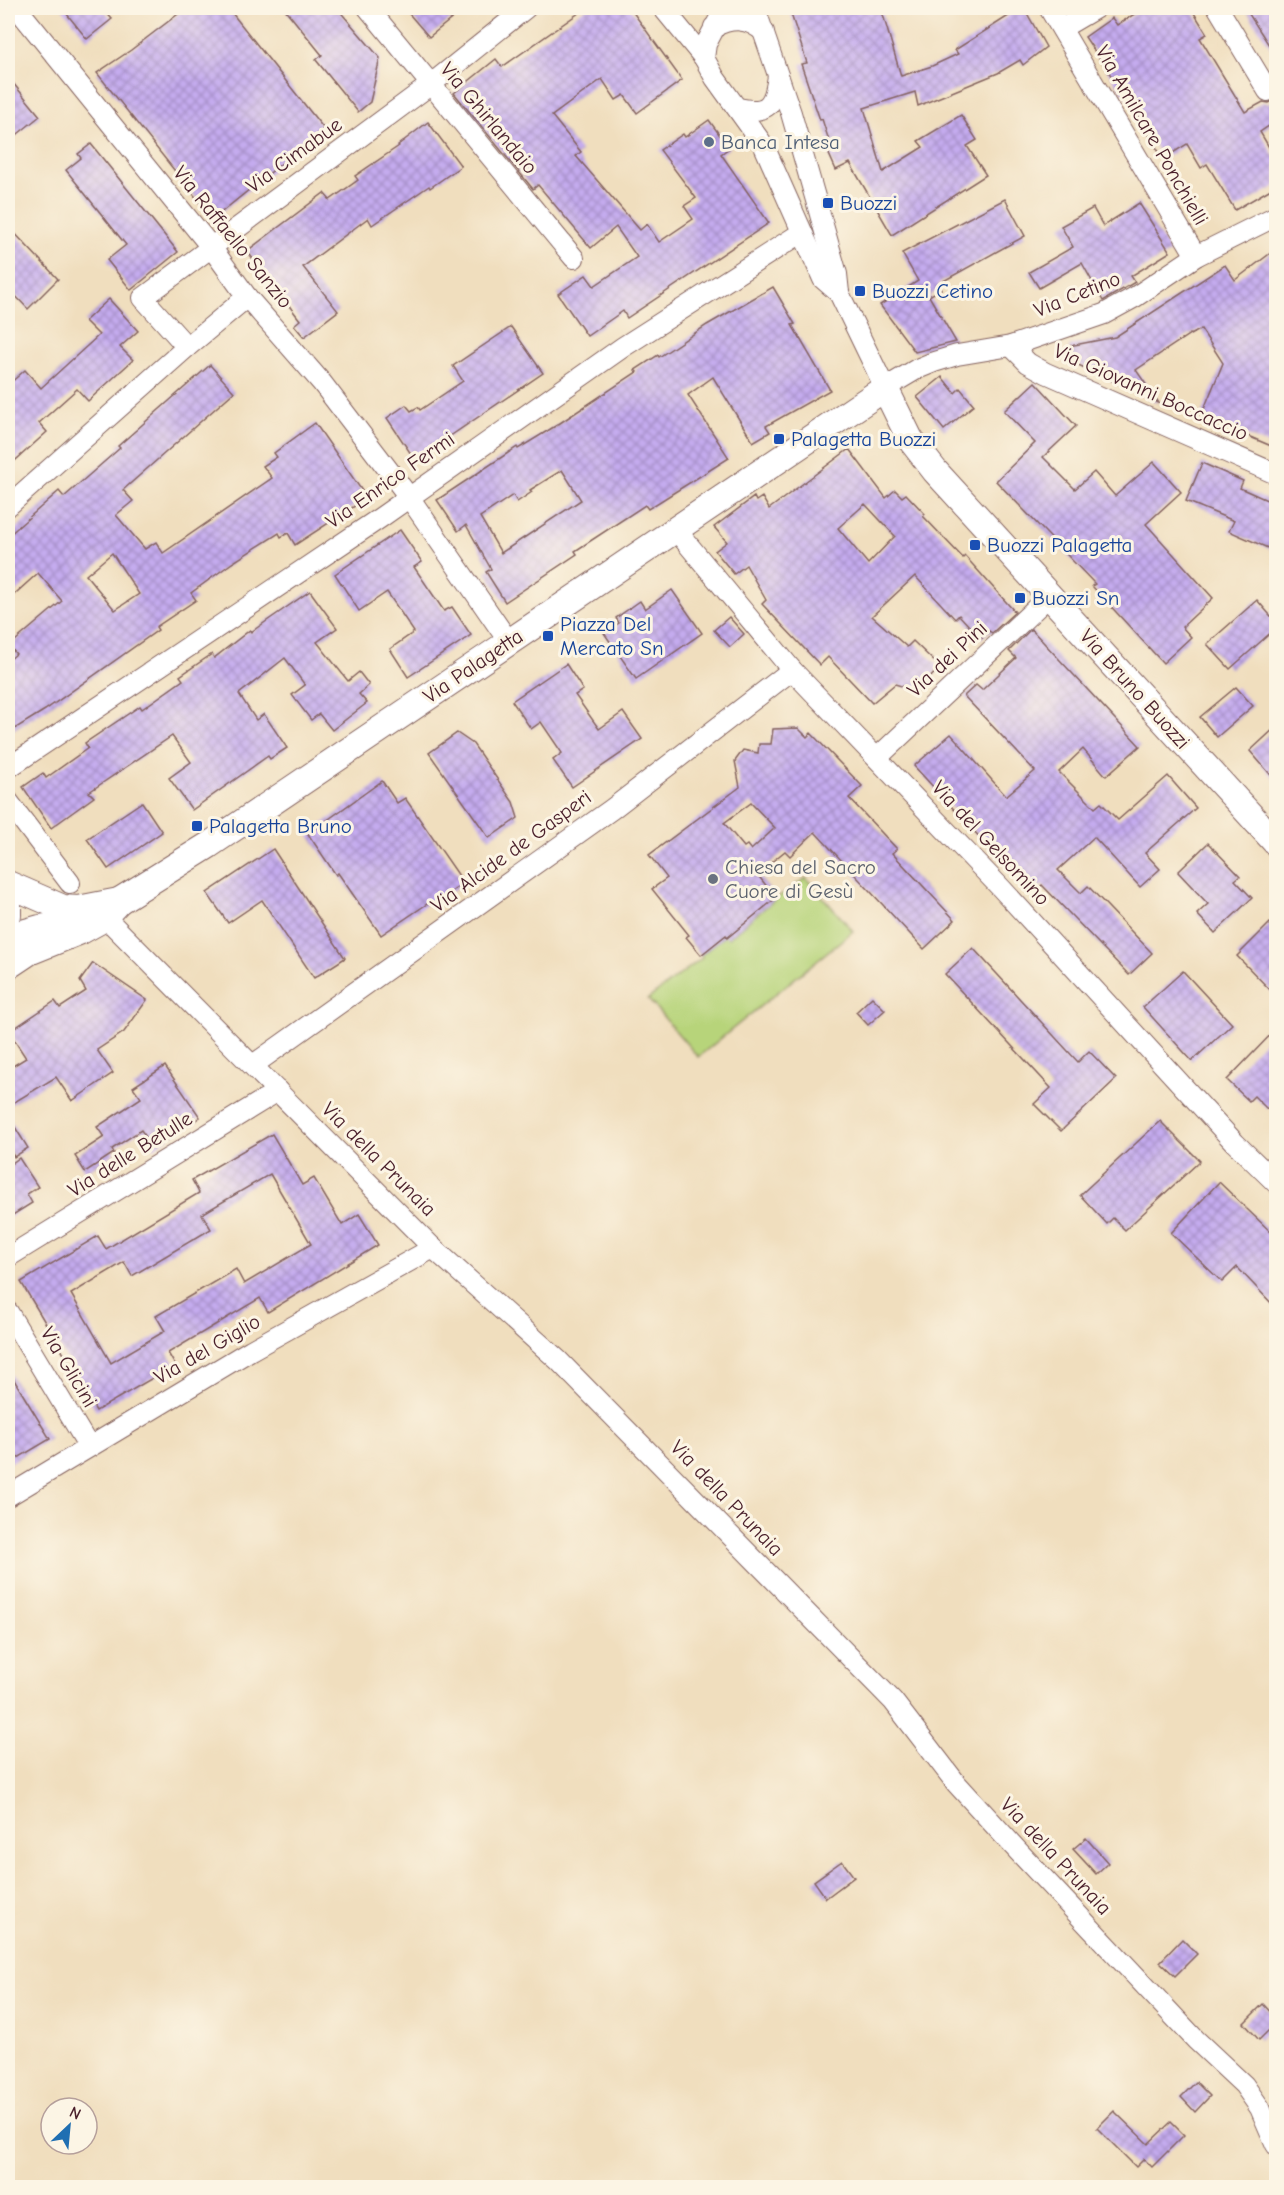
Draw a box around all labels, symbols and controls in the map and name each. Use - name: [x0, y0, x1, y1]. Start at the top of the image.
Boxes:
- street label: Via Amilcare Ponchielli: [1091, 41, 1213, 229]
- street label: Via Ghirlandaio: [435, 57, 543, 179]
- street label: Via Cimabue: [242, 112, 346, 198]
- place label: Banca Intesa: [721, 130, 840, 154]
- marker: Banca Intesa: [702, 135, 716, 149]
- street label: Via Raffaello Sanzio: [168, 161, 298, 313]
- place label: Buozzi: [840, 191, 897, 215]
- marker: Buozzi: [821, 196, 835, 210]
- street label: Via Cetino: [1030, 266, 1124, 322]
- place label: Buozzi Cetino: [872, 279, 993, 303]
- marker: Buozzi Cetino: [853, 284, 867, 298]
- street label: Via Giovanni Boccaccio: [1050, 338, 1252, 446]
- street label: Via Enrico Fermi: [321, 427, 459, 533]
- place label: Palagetta Buozzi: [791, 427, 936, 451]
- marker: Palagetta Buozzi: [772, 432, 786, 446]
- place label: Buozzi Palagetta: [987, 533, 1132, 557]
- marker: Buozzi Palagetta: [968, 538, 982, 552]
- place label: Buozzi Sn: [1032, 586, 1119, 610]
- marker: Buozzi Sn: [1013, 591, 1027, 605]
- place label: Piazza Del Mercato Sn: [560, 612, 664, 660]
- street label: Via dei Pini: [902, 616, 992, 702]
- street label: Via Palagetta: [419, 624, 527, 708]
- street label: Via Bruno Buozzi: [1075, 624, 1195, 754]
- marker: Piazza Del Mercato Sn: [541, 629, 555, 643]
- street label: Via del Gelsomino: [927, 776, 1055, 910]
- street label: Via Alcide de Gasperi: [426, 785, 596, 917]
- place label: Palagetta Bruno: [209, 814, 352, 838]
- marker: Palagetta Bruno: [190, 819, 204, 833]
- place label: Chiesa del Sacro Cuore di Gesù: [725, 855, 876, 903]
- marker: Chiesa del Sacro Cuore di Gesù: [706, 872, 720, 886]
- street label: Via della Prunaia: [317, 1097, 441, 1221]
- street label: Via delle Betulle: [63, 1106, 197, 1202]
- street label: Via del Giglio: [150, 1309, 264, 1389]
- street label: Via Glicini: [36, 1322, 102, 1412]
- street label: Via della Prunaia: [666, 1435, 788, 1561]
- street label: Via della Prunaia: [996, 1792, 1116, 1920]
- north arrow: [39, 2096, 99, 2156]
- text: N: [67, 2103, 84, 2124]

